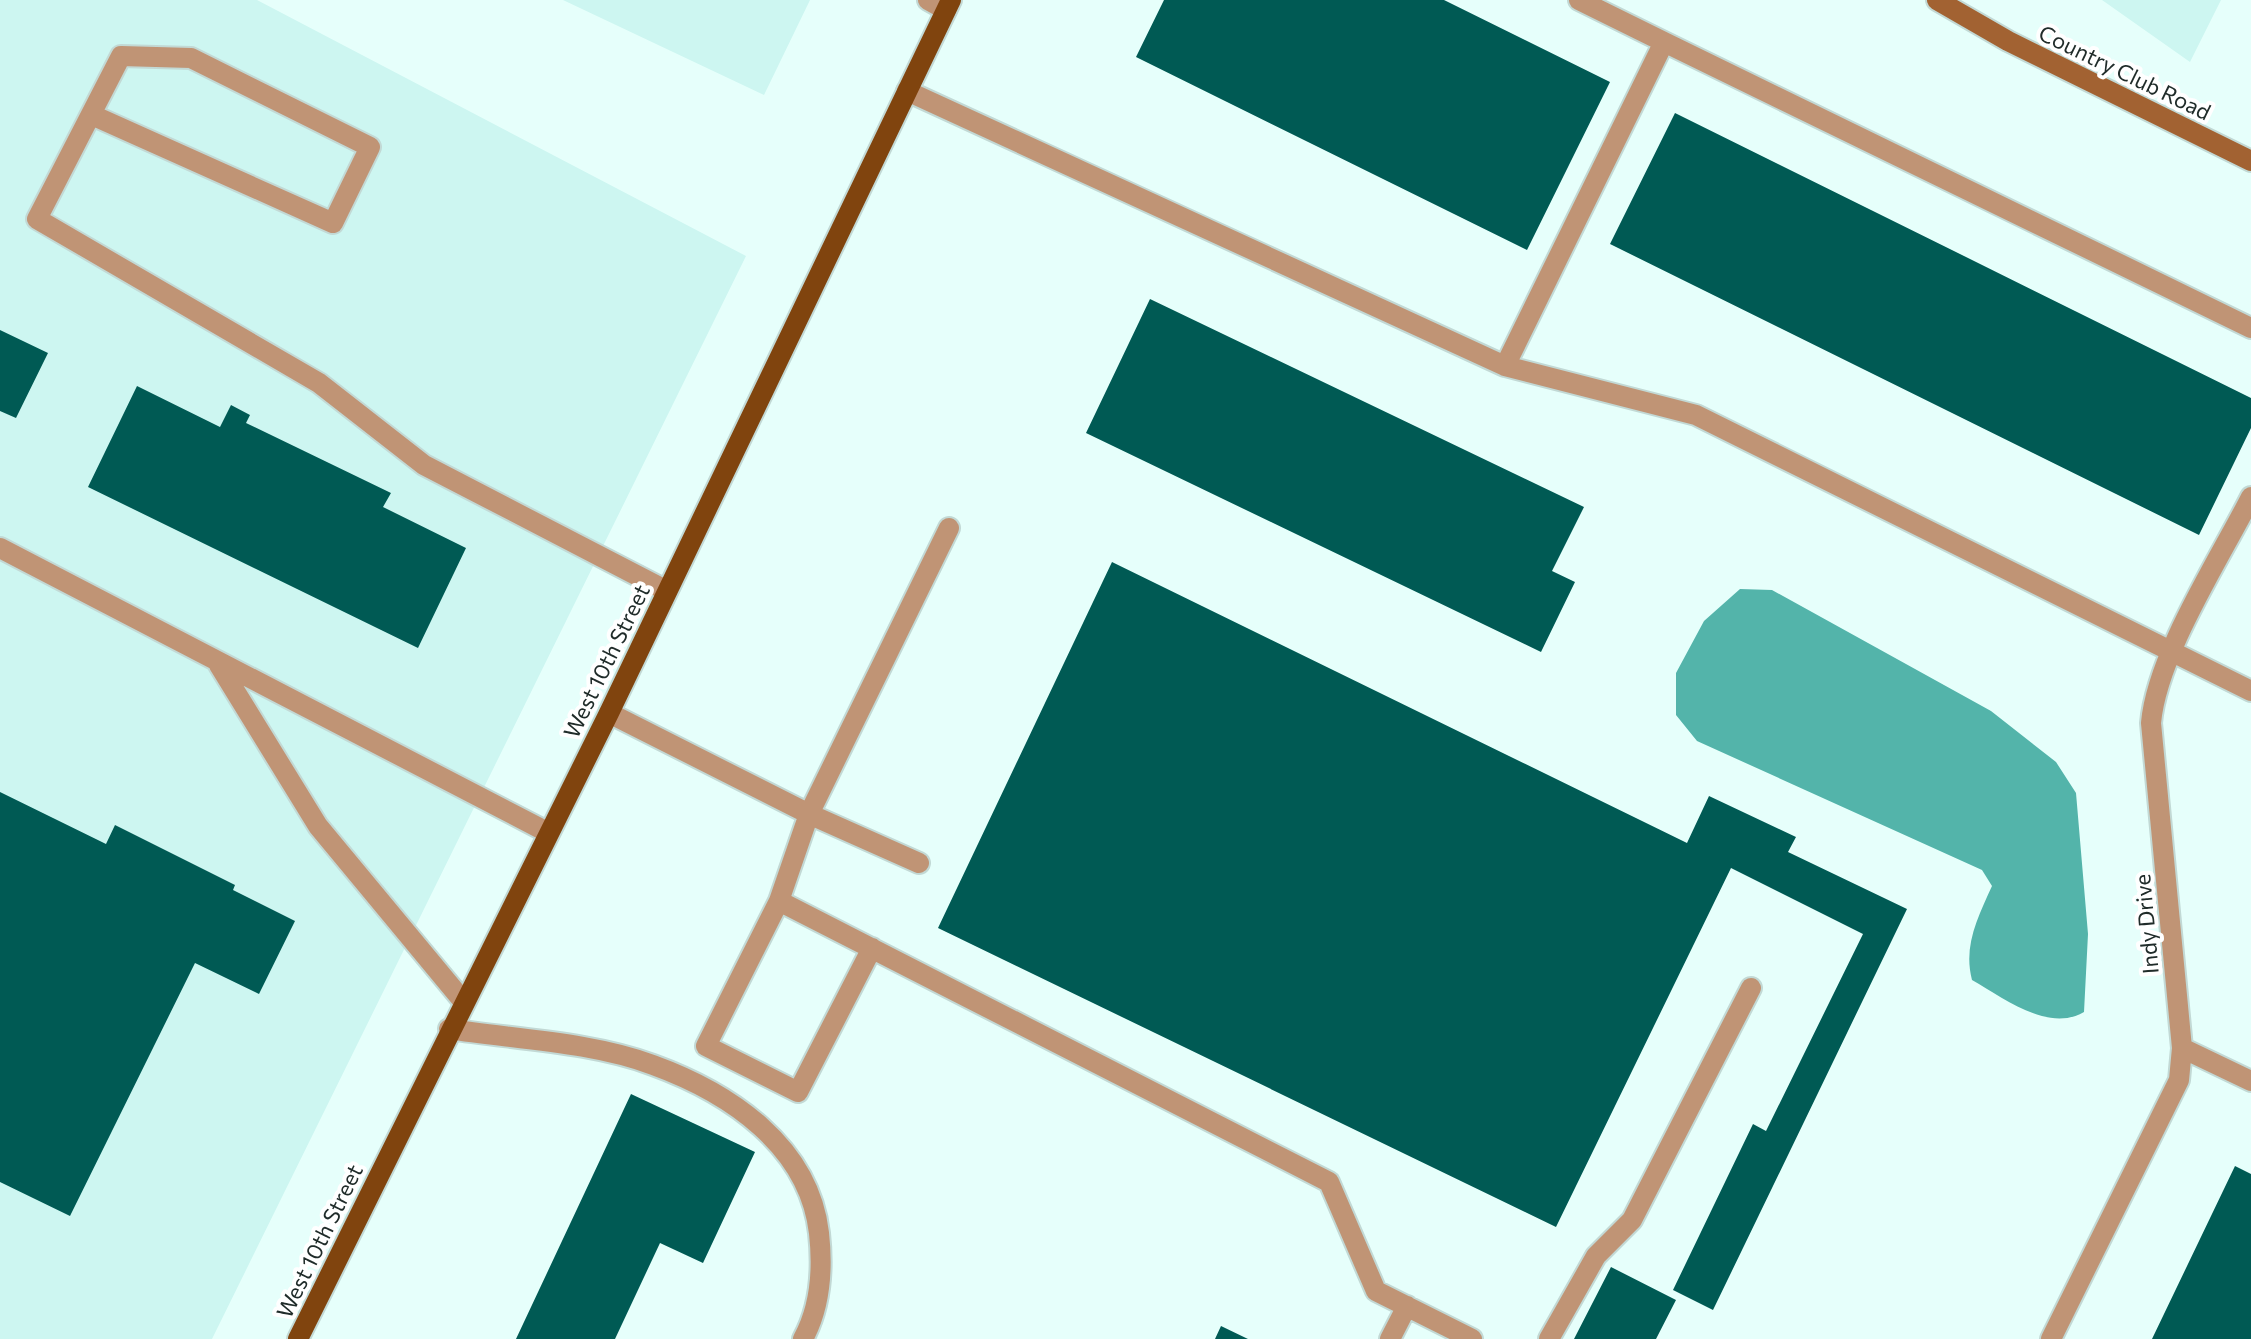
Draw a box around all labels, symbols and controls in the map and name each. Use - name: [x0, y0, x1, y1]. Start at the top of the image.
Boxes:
- street label: Country Club Road: [2035, 19, 2215, 125]
- street label: West 10th Street: [557, 580, 655, 742]
- street label: Indy Drive: [2128, 873, 2164, 975]
- street label: West 10th Street: [270, 1160, 368, 1322]

